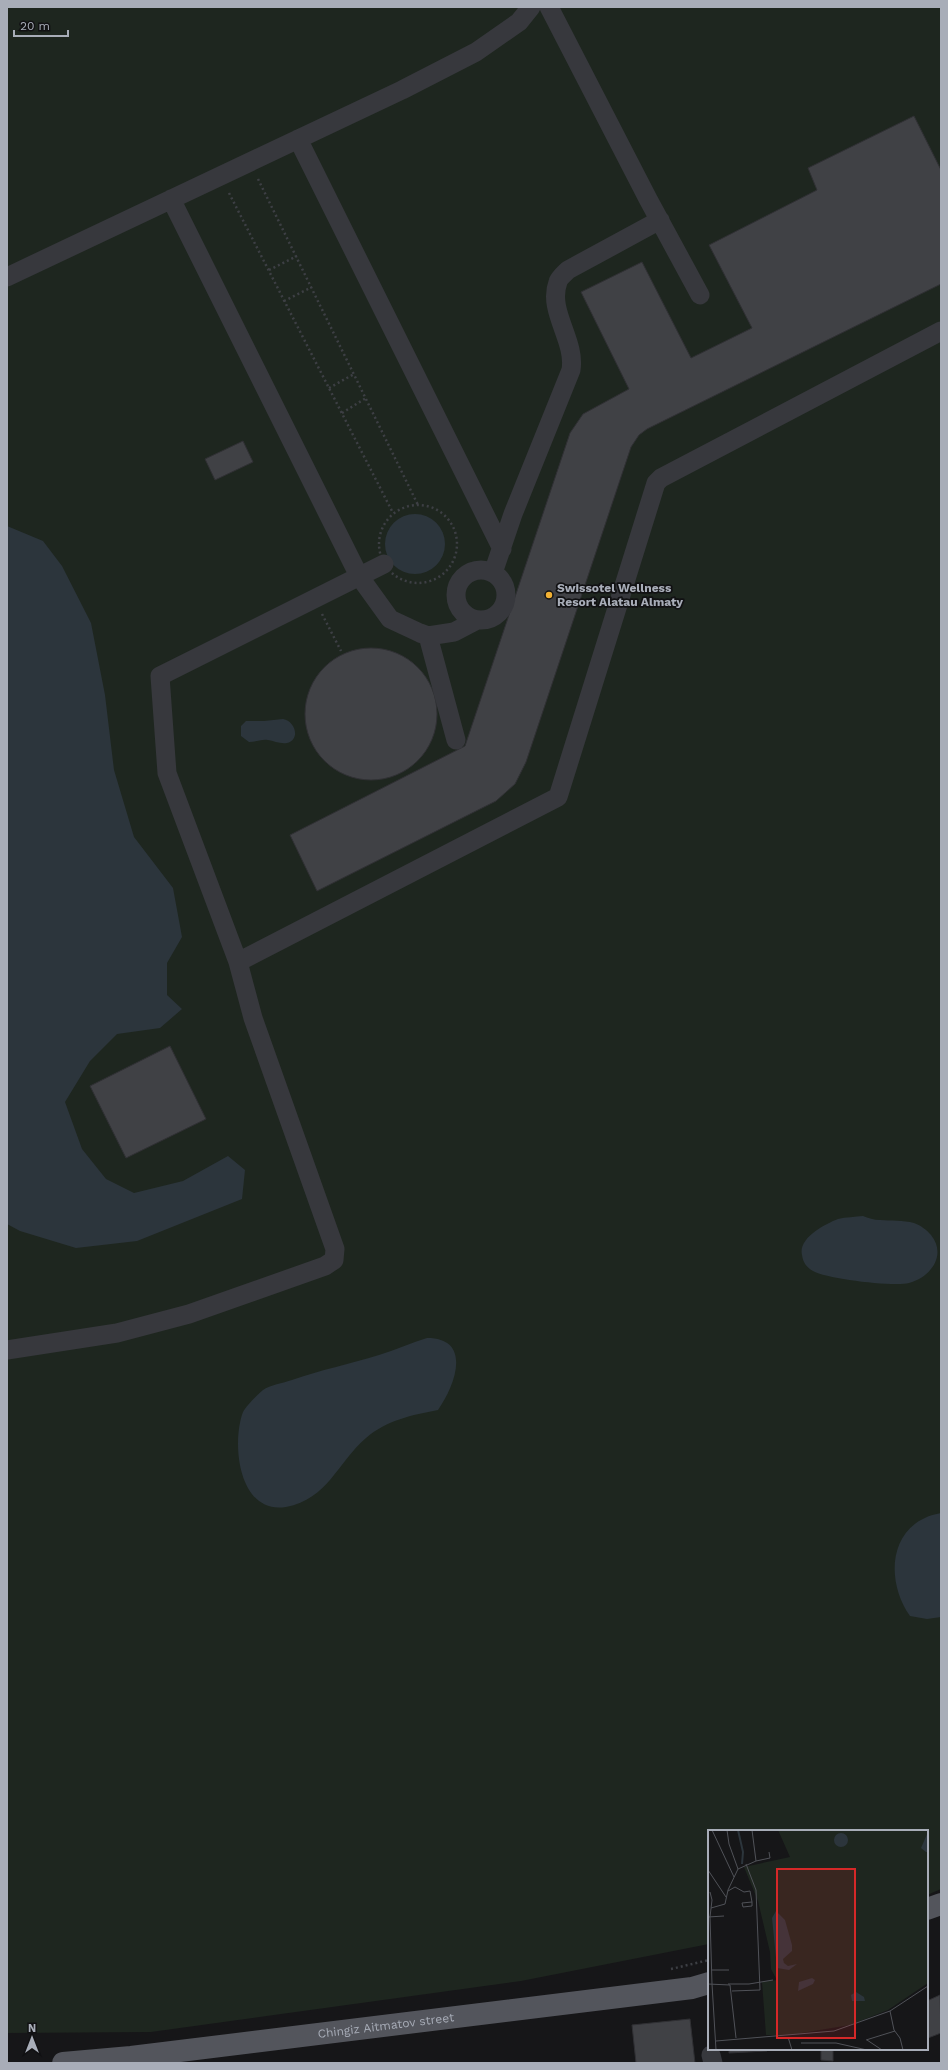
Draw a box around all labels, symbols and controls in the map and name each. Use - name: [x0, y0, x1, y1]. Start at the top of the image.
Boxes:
- scale bar: [14, 12, 68, 38]
- text: 20 m: [20, 19, 50, 33]
- place label: Swissotel Wellness Resort Alatau Almaty: [557, 581, 683, 609]
- marker: Swissotel Wellness Resort Alatau Almaty: [544, 590, 554, 600]
- inset map: [708, 1830, 928, 2050]
- street label: Chingiz Aitmatov street: [317, 2010, 455, 2041]
- north arrow: [12, 2018, 52, 2058]
- text: N: [28, 2022, 36, 2035]

